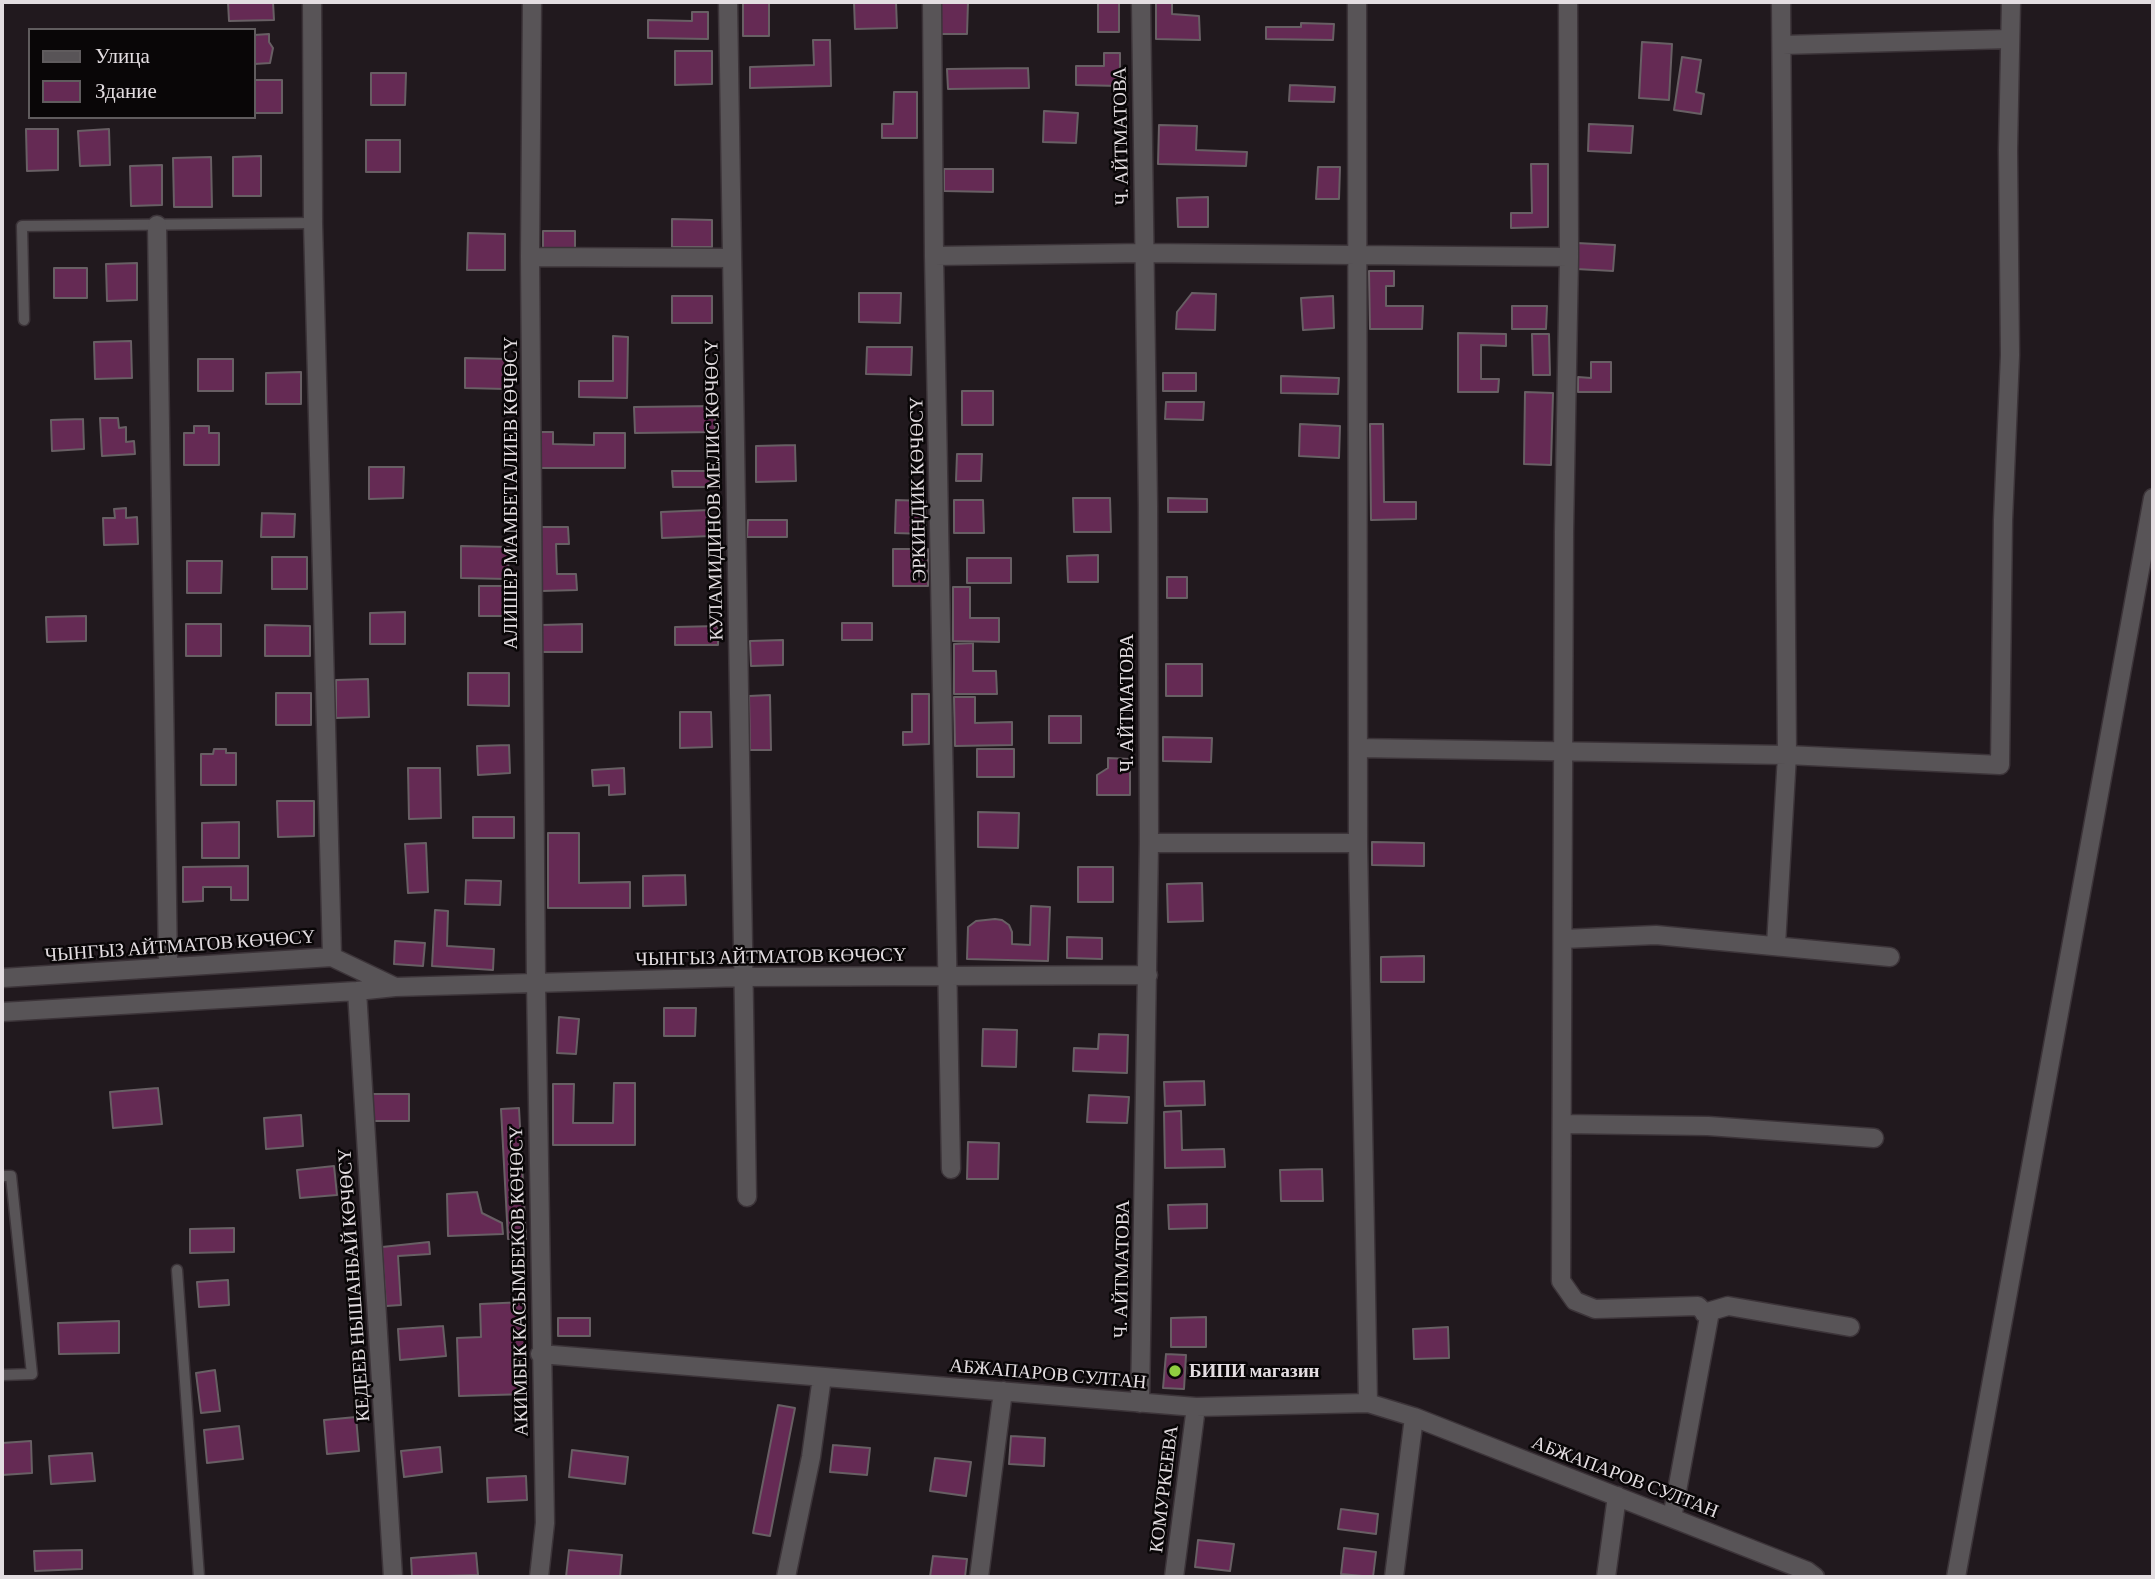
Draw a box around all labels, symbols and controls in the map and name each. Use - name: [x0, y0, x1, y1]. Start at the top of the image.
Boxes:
- legend: [28, 28, 256, 119]
- text: Улица: [95, 44, 150, 68]
- street label: Ч. АЙТМАТОВА: [1108, 67, 1134, 205]
- text: Здание: [95, 79, 157, 103]
- street label: АЛИШЕР МАМБЕТАЛИЕВ КӨЧӨСҮ: [500, 337, 522, 649]
- street label: КУЛАМИДИНОВ МЕЛИС КӨЧӨСҮ: [700, 339, 728, 641]
- street label: ЭРКИНДИК КӨЧӨСҮ: [905, 396, 931, 582]
- street label: Ч. АЙТМАТОВА: [1116, 634, 1138, 772]
- street label: ЧЫНГЫЗ АЙТМАТОВ КӨЧӨСҮ: [44, 925, 316, 967]
- street label: ЧЫНГЫЗ АЙТМАТОВ КӨЧӨСҮ: [635, 943, 907, 971]
- street label: АКИМБЕК КАСЫМБЕКОВ КӨЧӨСҮ: [505, 1125, 533, 1437]
- street label: КЕДЕЕВ НЫШАНБАЙ КӨЧӨСҮ: [333, 1147, 375, 1423]
- street label: Ч. АЙТМАТОВА: [1109, 1200, 1135, 1338]
- street label: АБЖАПАРОВ СУЛТАН: [948, 1354, 1148, 1394]
- place label: БИПИ магазин: [1189, 1360, 1320, 1382]
- marker: БИПИ магазин: [1167, 1363, 1183, 1379]
- street label: КОМУРКЕЕВА: [1145, 1424, 1183, 1554]
- street label: АБЖАПАРОВ СУЛТАН: [1529, 1431, 1721, 1523]

